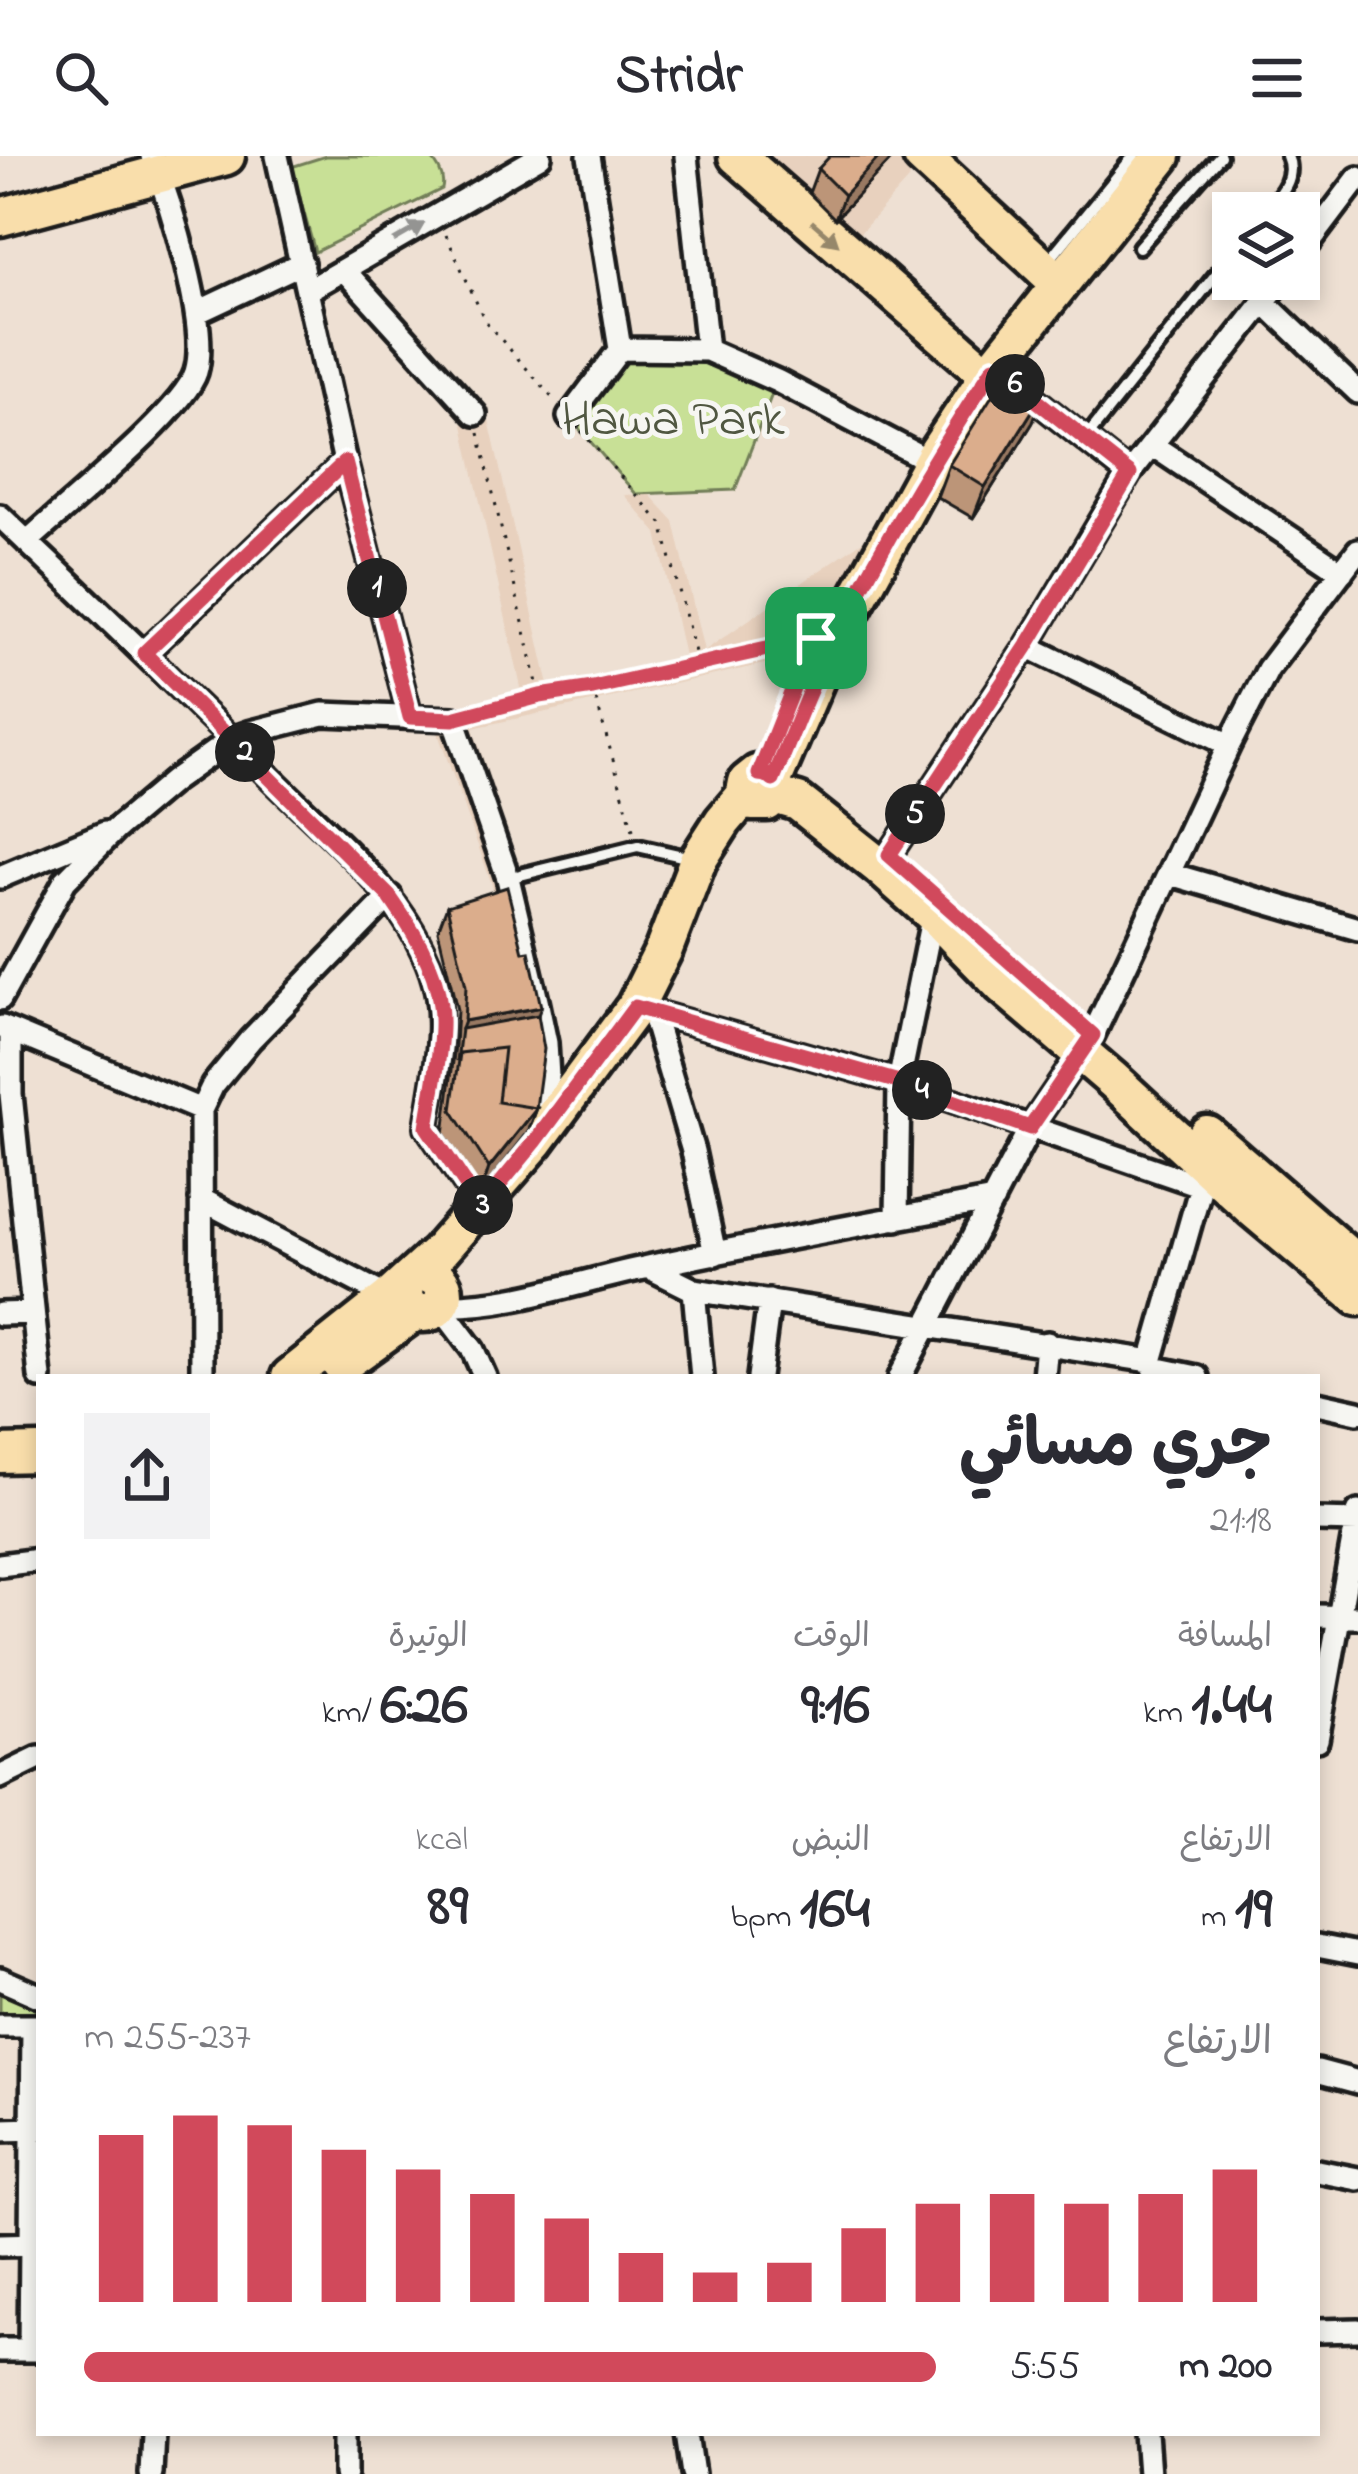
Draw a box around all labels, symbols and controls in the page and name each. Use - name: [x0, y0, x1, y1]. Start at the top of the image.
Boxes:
- text: Stridr: [616, 39, 742, 117]
- icon: search: [48, 45, 114, 111]
- icon: menu: [1244, 45, 1310, 111]
- map controls: [1212, 192, 1320, 300]
- button: layers: [1212, 192, 1320, 300]
- one-way arrow: [810, 219, 840, 246]
- one-way arrow: [392, 222, 426, 243]
- pin: 6: [985, 354, 1045, 414]
- text: 6: [1008, 360, 1022, 408]
- park label: Hawa Park: [561, 384, 785, 459]
- pin: 1: [347, 558, 407, 618]
- text: 1: [372, 564, 382, 612]
- pin: [765, 587, 867, 689]
- icon: arrive: [783, 605, 849, 671]
- pin: 2: [215, 722, 275, 782]
- text: 2: [237, 728, 253, 776]
- pin: 5: [885, 784, 945, 844]
- text: 5: [906, 790, 924, 838]
- pin: 4: [892, 1060, 952, 1120]
- text: 4: [915, 1066, 929, 1114]
- pin: 3: [453, 1175, 513, 1235]
- text: 3: [476, 1181, 490, 1229]
- text: جري مسائي: [959, 1400, 1272, 1496]
- button: share: [84, 1413, 210, 1539]
- text: 21:18: [1210, 1493, 1272, 1550]
- text: الوتيرة: [388, 1614, 468, 1662]
- text: الوقت: [793, 1614, 870, 1662]
- text: المسافة: [1178, 1614, 1272, 1662]
- text: 6:26: [380, 1664, 468, 1751]
- text: 9:16: [801, 1664, 870, 1751]
- text: 1.44: [1191, 1664, 1272, 1751]
- text: /km: [322, 1690, 380, 1738]
- text: km: [1143, 1690, 1191, 1738]
- text: kcal: [416, 1817, 468, 1865]
- text: النبض: [791, 1818, 870, 1866]
- text: الارتفاع: [1179, 1818, 1272, 1866]
- text: 89: [427, 1865, 468, 1952]
- text: 164: [800, 1868, 870, 1955]
- text: 19: [1235, 1868, 1272, 1955]
- text: bpm: [731, 1894, 800, 1942]
- text: m: [1201, 1894, 1235, 1942]
- text: 237–255 m: [84, 2010, 251, 2067]
- text: الارتفاع: [1163, 2015, 1272, 2072]
- text: 5:55: [1010, 2339, 1080, 2396]
- text: 200 m: [1179, 2339, 1272, 2396]

